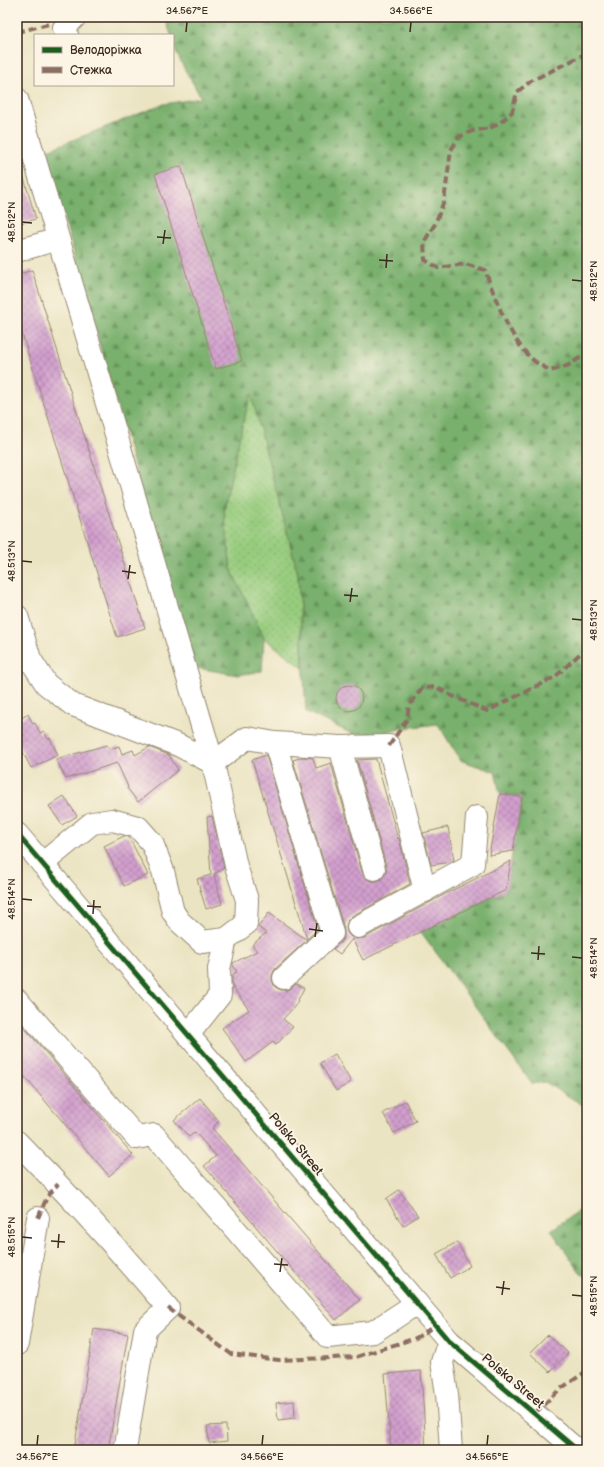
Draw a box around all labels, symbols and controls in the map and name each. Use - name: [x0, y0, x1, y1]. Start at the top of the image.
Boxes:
- text: 34.567°E: [166, 5, 208, 17]
- text: 34.566°E: [389, 5, 433, 17]
- legend: [34, 34, 174, 86]
- text: Велодоріжка: [70, 43, 142, 58]
- text: Стежка: [70, 63, 112, 78]
- text: 48.512°N: [6, 201, 18, 243]
- text: 48.512°N: [588, 260, 600, 302]
- text: 48.513°N: [6, 540, 18, 582]
- text: 48.513°N: [588, 599, 600, 641]
- text: 48.514°N: [6, 878, 18, 920]
- text: 48.514°N: [588, 937, 600, 979]
- street label: Polska Street: [265, 1109, 327, 1179]
- text: 48.515°N: [6, 1216, 18, 1258]
- text: 48.515°N: [588, 1275, 600, 1317]
- street label: Polska Street: [478, 1350, 548, 1412]
- text: 34.567°E: [16, 1451, 58, 1463]
- text: 34.566°E: [240, 1451, 284, 1463]
- text: 34.565°E: [466, 1451, 509, 1463]

